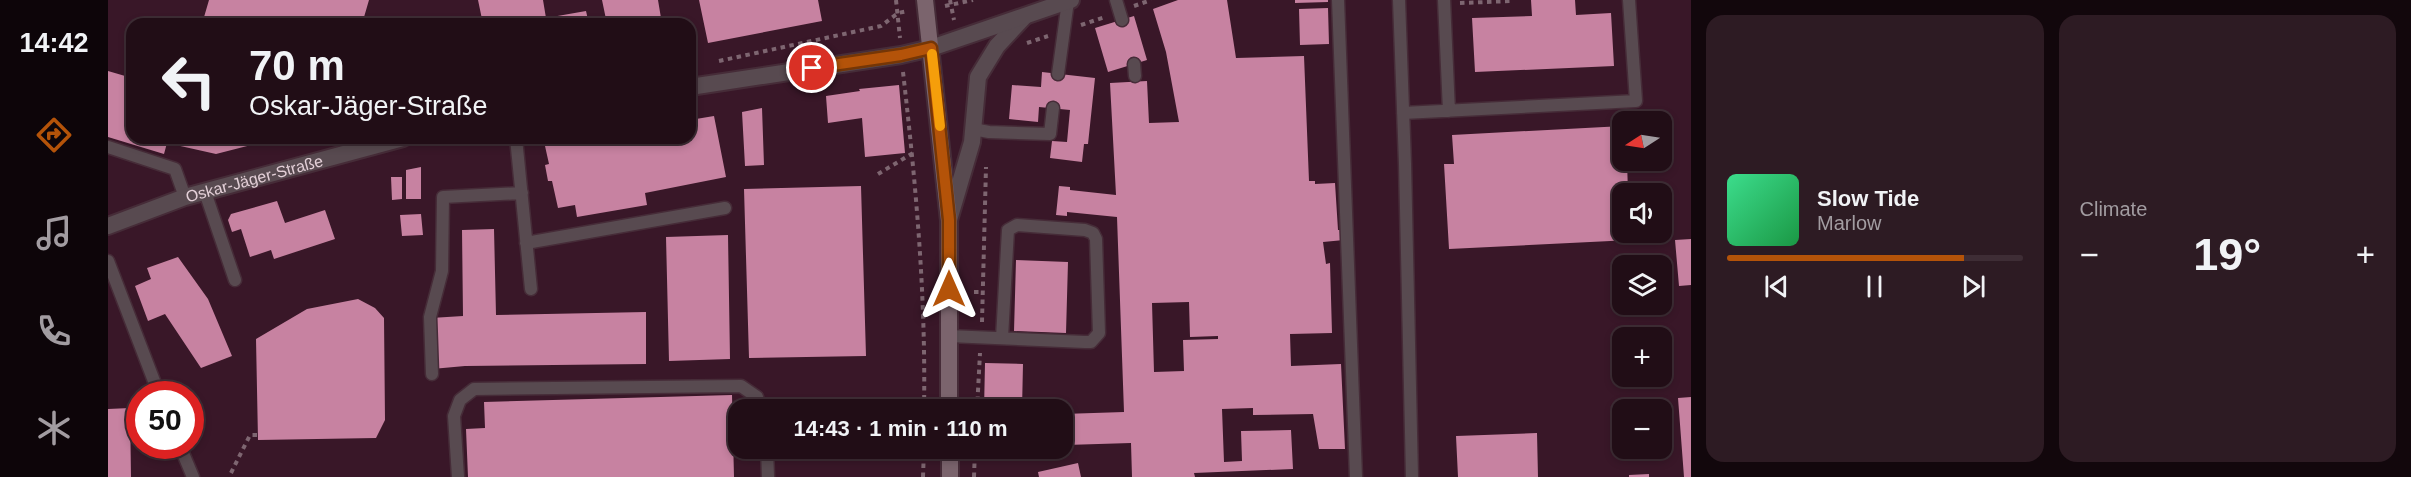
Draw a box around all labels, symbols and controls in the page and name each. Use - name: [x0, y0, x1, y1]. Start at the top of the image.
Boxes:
- text: 14:42: [19, 28, 89, 58]
- icon: left: [150, 42, 228, 120]
- text: 70 m: [249, 42, 345, 89]
- pin: [786, 42, 837, 93]
- icon: arrive: [795, 51, 828, 84]
- text: Oskar-Jäger-Straße: [249, 91, 488, 121]
- north arrow: [1612, 111, 1672, 171]
- map controls: [1612, 111, 1672, 459]
- icon: directions: [33, 114, 75, 156]
- street label: Oskar-Jäger-Straße: [184, 152, 325, 205]
- button: sound: [1612, 183, 1672, 243]
- text: Slow Tide: [1817, 186, 1919, 211]
- text: Climate: [2080, 198, 2147, 220]
- icon: music: [33, 212, 75, 254]
- text: Marlow: [1817, 212, 1881, 234]
- text: 19°: [2193, 229, 2261, 280]
- text: −: [2080, 236, 2099, 273]
- text: +: [2356, 236, 2375, 273]
- button: layers: [1612, 255, 1672, 315]
- position arrow: [917, 257, 981, 321]
- icon: previous: [1760, 270, 1793, 303]
- icon: pause: [1858, 270, 1891, 303]
- icon: next: [1957, 270, 1990, 303]
- icon: phone: [33, 310, 75, 352]
- button: +: [1612, 327, 1672, 387]
- speed limit sign: 50: [126, 381, 204, 459]
- button: −: [1612, 399, 1672, 459]
- icon: climate: [33, 407, 75, 449]
- text: 14:43 · 1 min · 110 m: [794, 416, 1008, 441]

